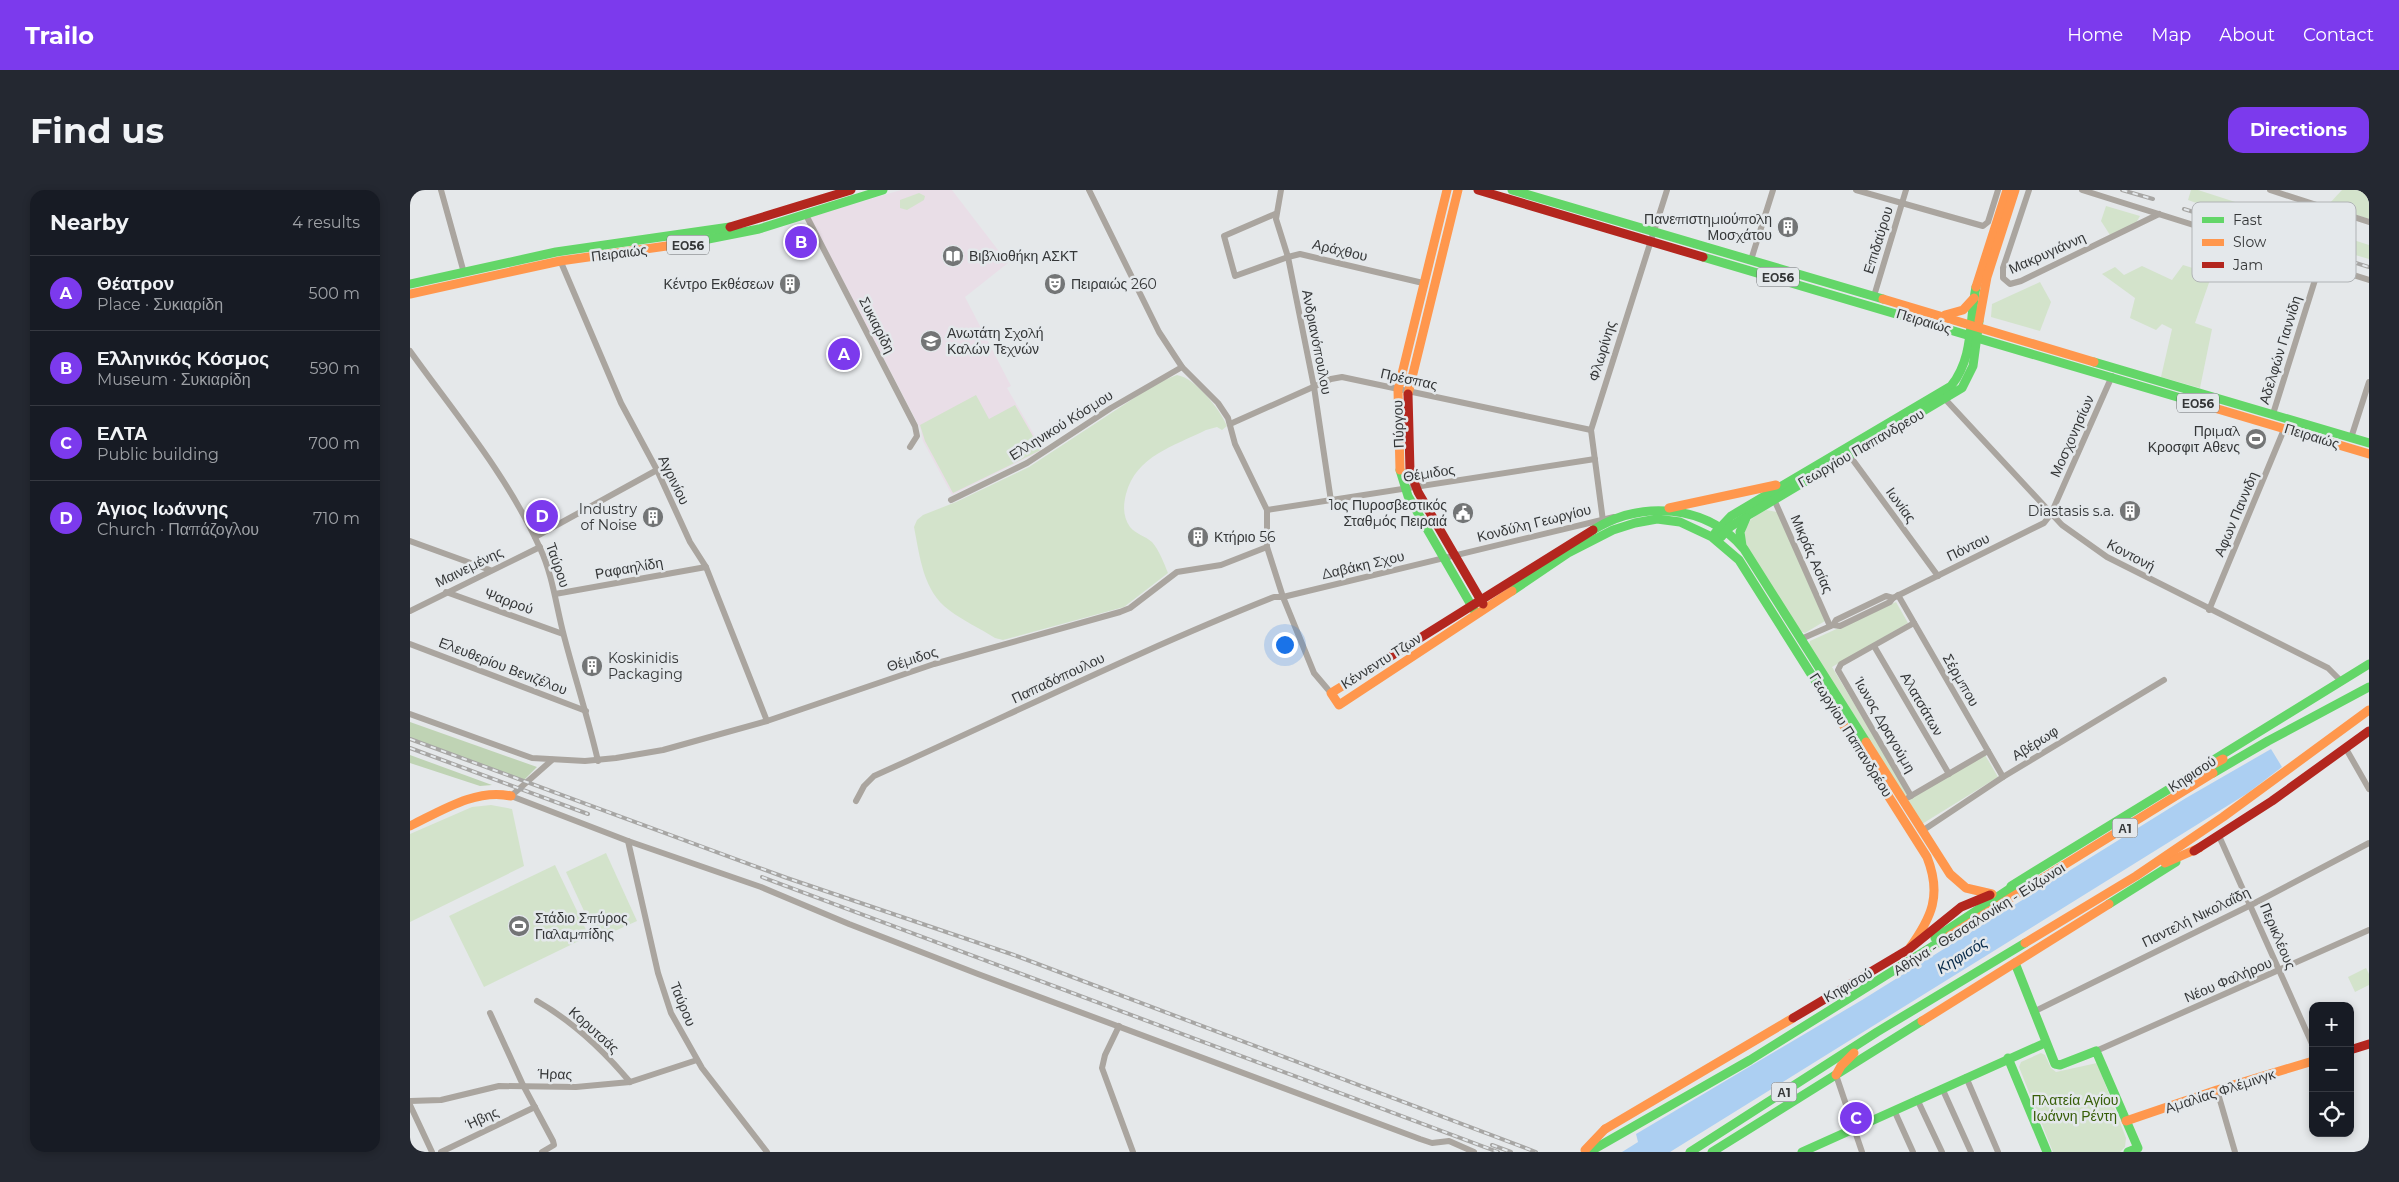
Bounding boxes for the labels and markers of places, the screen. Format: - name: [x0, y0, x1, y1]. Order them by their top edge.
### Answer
- place label: Πανεπιστημιούπολη Μοσχάτου: [1644, 210, 1772, 244]
- building icon: Πανεπιστημιούπολη Μοσχάτου: [1776, 215, 1800, 239]
- pin: B: [785, 223, 817, 261]
- library icon: Βιβλιοθήκη ΑΣΚΤ: [941, 244, 965, 268]
- place label: Βιβλιοθήκη ΑΣΚΤ: [969, 247, 1078, 265]
- building icon: Κέντρο Εκθέσεων: [778, 272, 802, 296]
- theatre icon: Πειραιώς 260: [1043, 272, 1067, 296]
- place label: Κέντρο Εκθέσεων: [663, 275, 774, 293]
- place label: Πειραιώς 260: [1071, 275, 1157, 293]
- place label: Ανωτάτη Σχολή Καλών Τεχνών: [947, 324, 1044, 358]
- school or university icon: Ανωτάτη Σχολή Καλών Τεχνών: [919, 329, 943, 353]
- pin: A: [828, 335, 860, 373]
- place label: Πριμαλ Κροσφιτ Αθενς: [2148, 422, 2240, 456]
- sports icon: Πριμαλ Κροσφιτ Αθενς: [2244, 427, 2268, 451]
- place label: 1ος Πυροσβεστικός Σταθμός Πειραιά: [1329, 496, 1447, 530]
- pin: D: [526, 497, 558, 535]
- building icon: Diastasis s.a.: [2118, 499, 2142, 523]
- place label: Industry of Noise: [579, 500, 637, 534]
- public building icon: 1ος Πυροσβεστικός Σταθμός Πειραιά: [1451, 501, 1475, 525]
- place label: Diastasis s.a.: [2028, 502, 2114, 520]
- building icon: Industry of Noise: [641, 505, 665, 529]
- building icon: Κτήριο 56: [1186, 525, 1210, 549]
- place label: Κτήριο 56: [1214, 528, 1276, 546]
- place label: Koskinidis Packaging: [608, 649, 683, 683]
- building icon: Koskinidis Packaging: [580, 654, 604, 678]
- place label: Στάδιο Σπύρος Γιαλαμπίδης: [535, 909, 628, 943]
- sports icon: Στάδιο Σπύρος Γιαλαμπίδης: [507, 914, 531, 938]
- pin: C: [1840, 1099, 1872, 1137]

